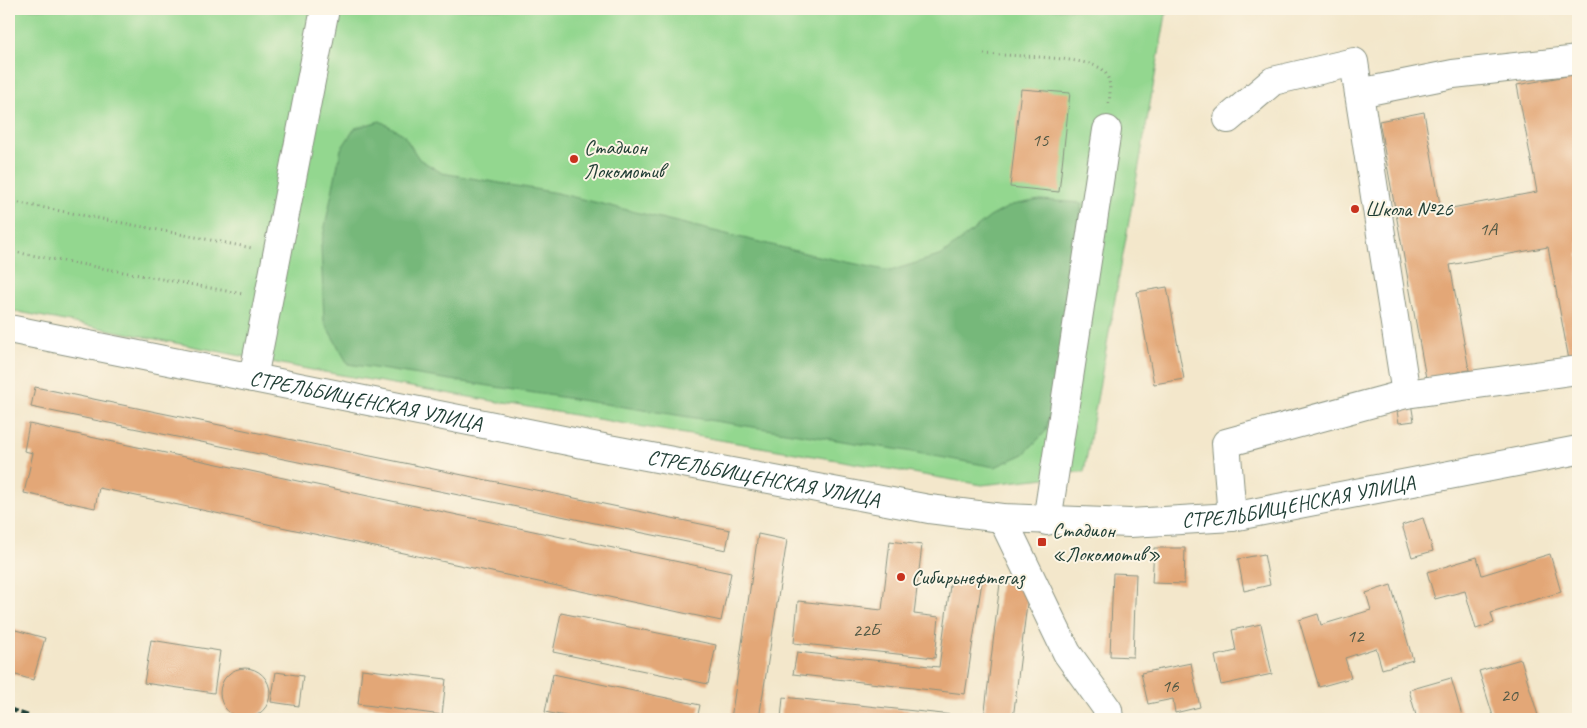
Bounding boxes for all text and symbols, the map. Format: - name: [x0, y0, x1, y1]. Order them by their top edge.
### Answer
- house number: 15: [1031, 128, 1050, 152]
- place label: Стадион Локомотив: [584, 134, 669, 184]
- marker: Стадион Локомотив: [568, 153, 580, 165]
- place label: Школа №26: [1365, 196, 1453, 222]
- marker: Школа №26: [1349, 203, 1361, 215]
- house number: 1А: [1479, 217, 1499, 241]
- street label: СТРЕЛЬБИЩЕНСКАЯ УЛИЦА: [248, 365, 485, 437]
- street label: СТРЕЛЬБИЩЕНСКАЯ УЛИЦА: [645, 443, 882, 513]
- street label: СТРЕЛЬБИЩЕНСКАЯ УЛИЦА: [1181, 469, 1417, 533]
- place label: Стадион «Локомотив»: [1052, 517, 1161, 567]
- marker: Стадион «Локомотив»: [1036, 536, 1048, 548]
- place label: Сибирьнефтегаз: [911, 564, 1026, 590]
- marker: Сибирьнефтегаз: [895, 571, 907, 583]
- house number: 22Б: [853, 618, 883, 642]
- house number: 12: [1346, 624, 1365, 648]
- house number: 16: [1161, 674, 1180, 698]
- house number: 20: [1500, 683, 1519, 707]

